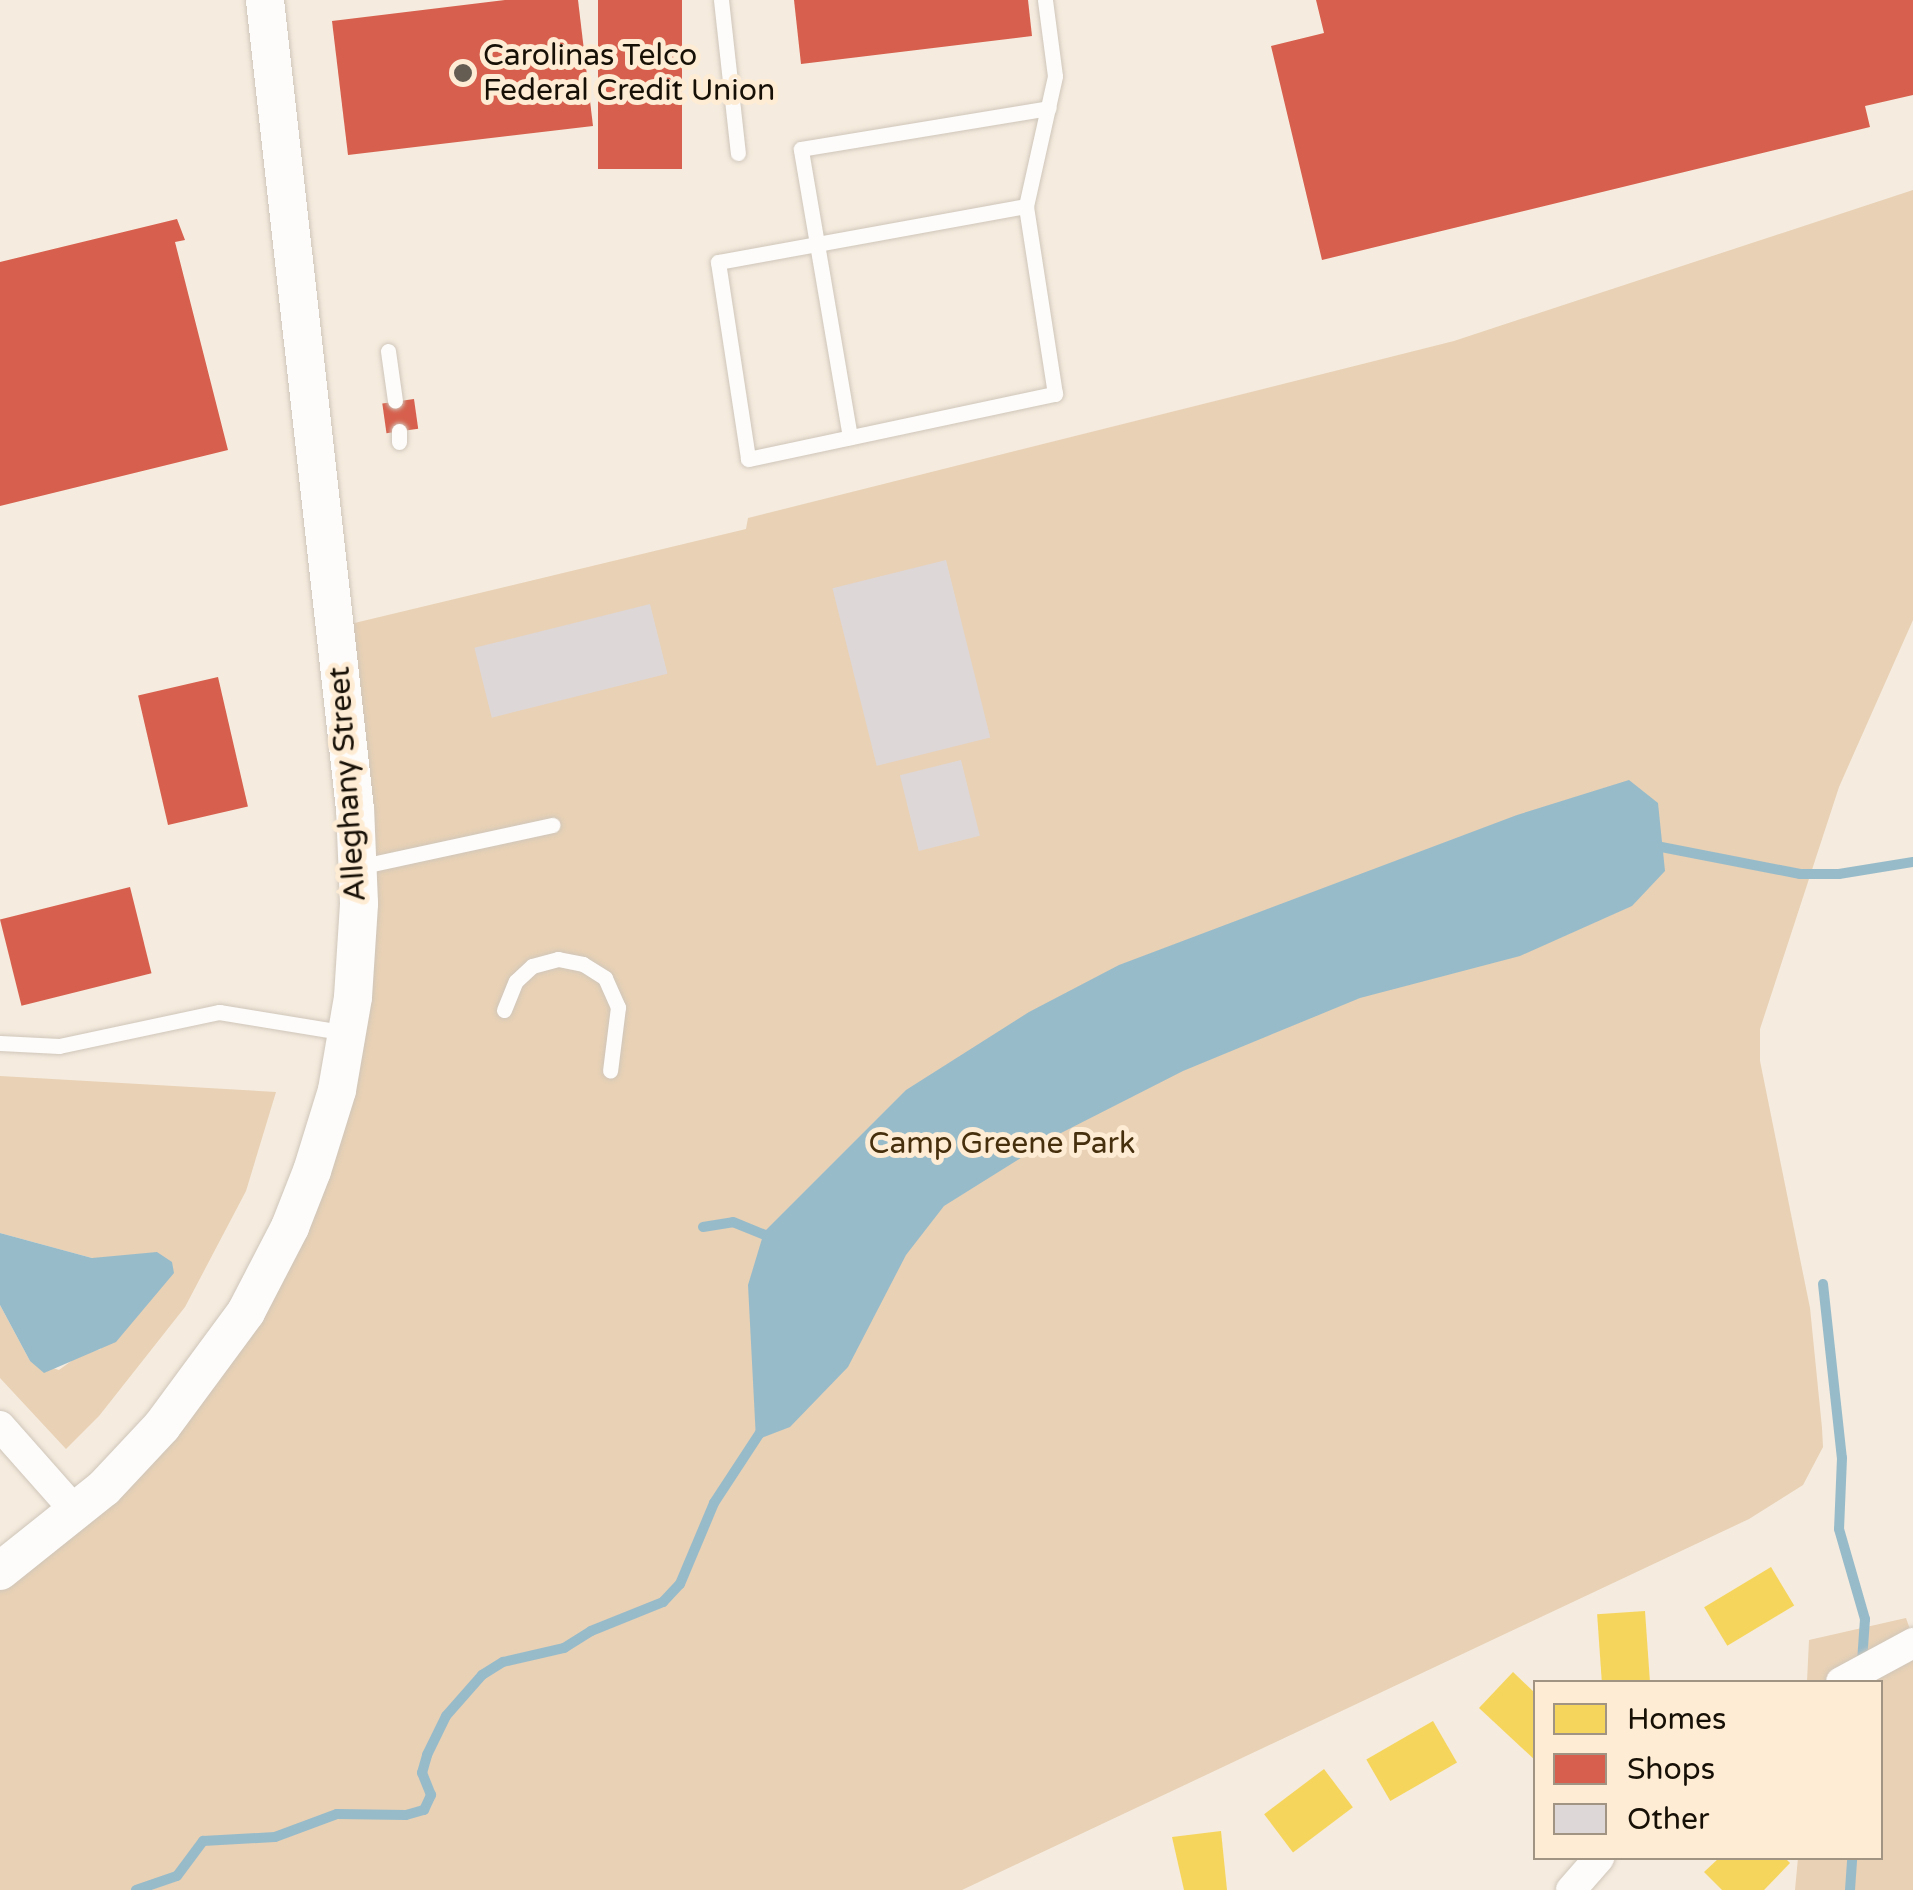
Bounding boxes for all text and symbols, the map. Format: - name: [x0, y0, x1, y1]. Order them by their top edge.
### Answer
- place label: Carolinas Telco Federal Credit Union: [483, 38, 775, 108]
- marker: Carolinas Telco Federal Credit Union: [452, 62, 474, 84]
- street label: Alleghany Street: [322, 665, 374, 903]
- park label: Camp Greene Park: [869, 1126, 1135, 1162]
- legend: [1533, 1680, 1883, 1860]
- text: Homes: [1627, 1701, 1726, 1738]
- text: Shops: [1627, 1751, 1715, 1788]
- text: Other: [1627, 1801, 1710, 1838]

